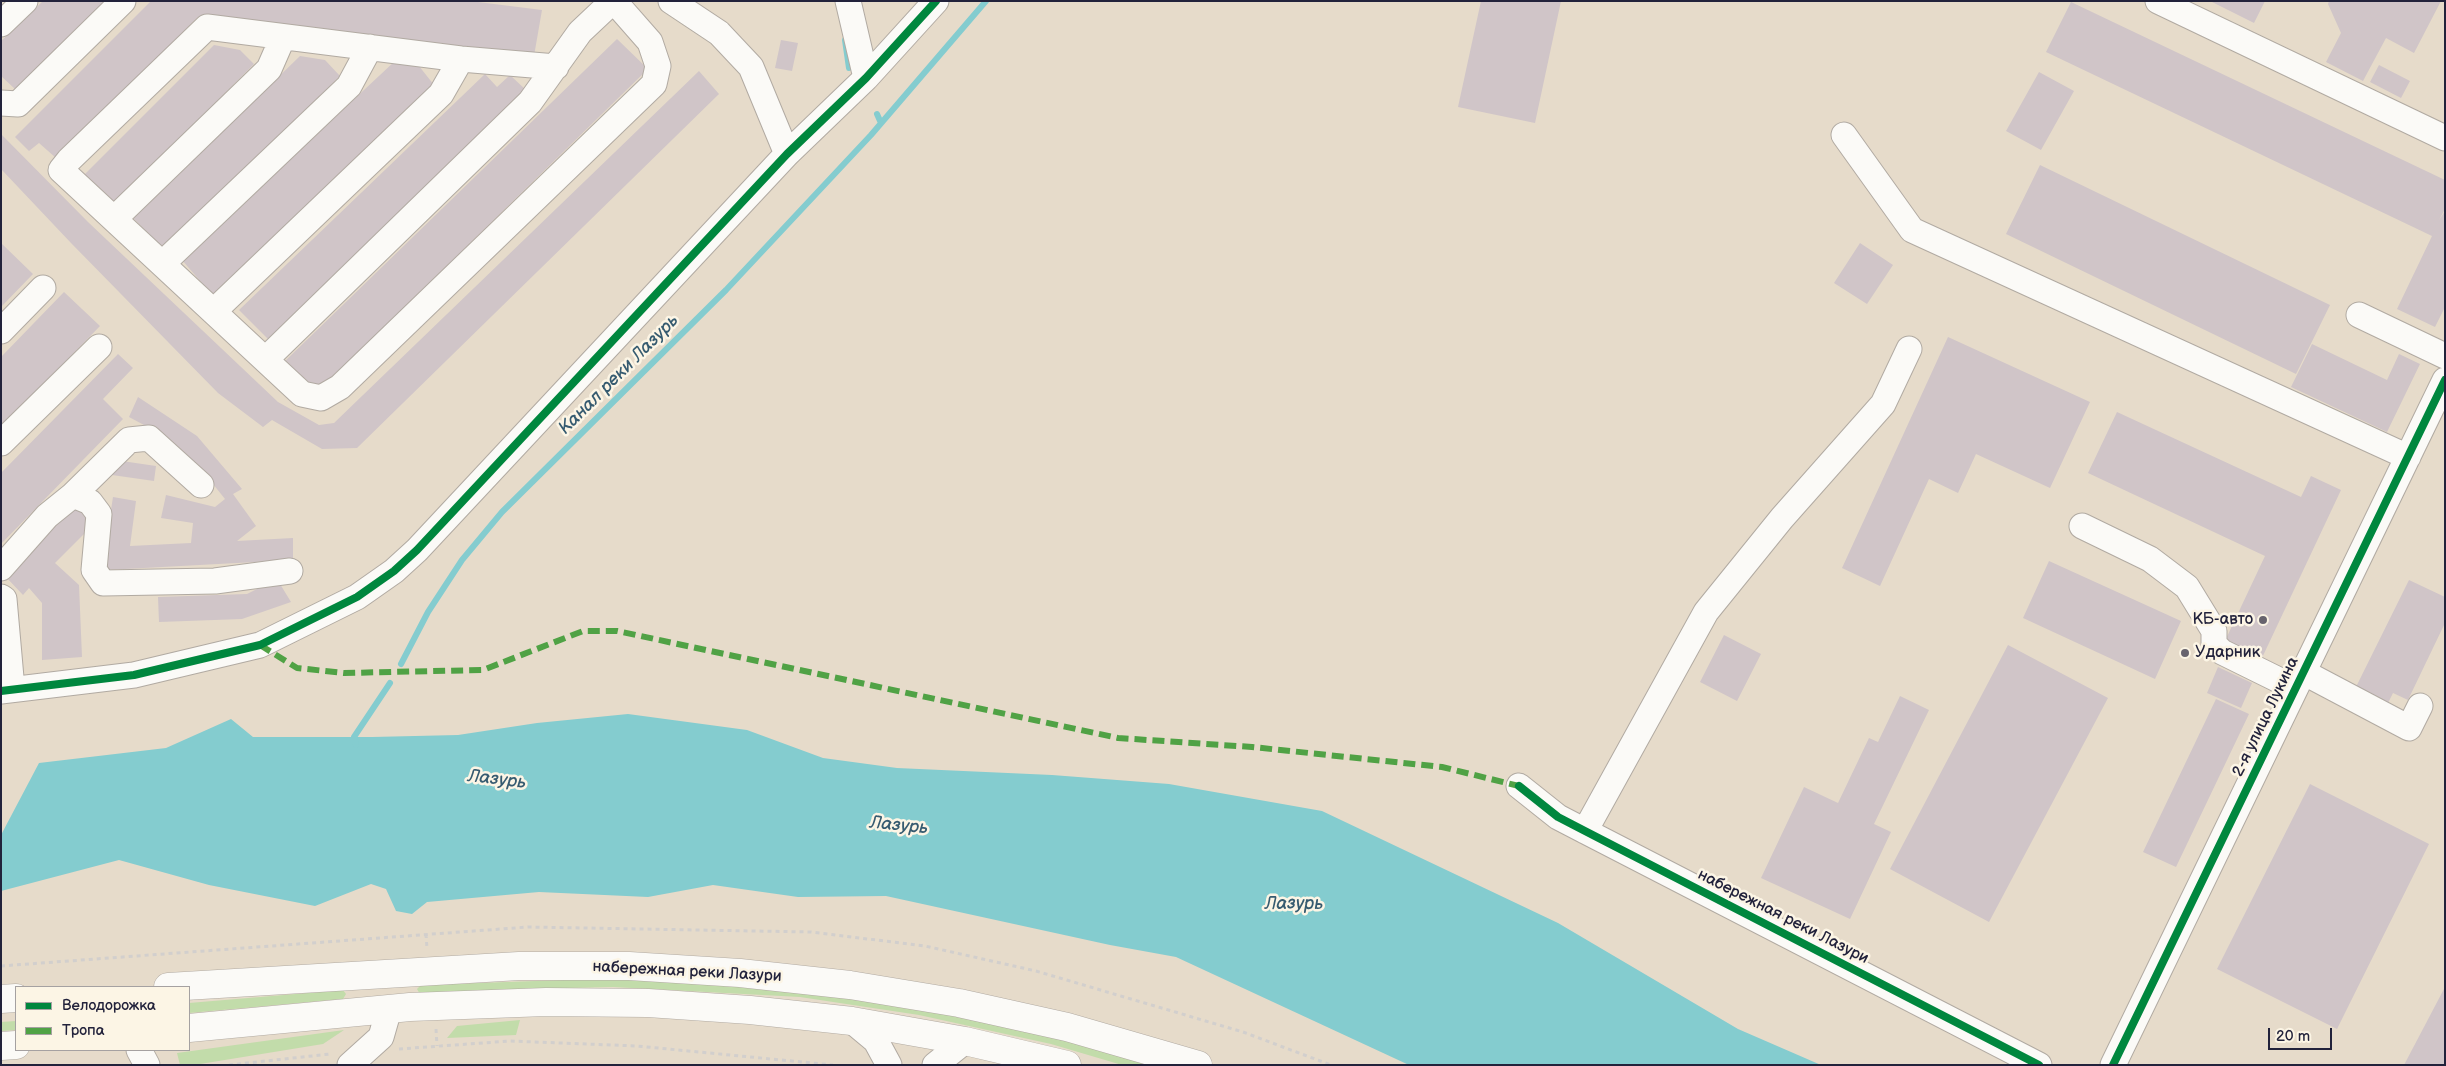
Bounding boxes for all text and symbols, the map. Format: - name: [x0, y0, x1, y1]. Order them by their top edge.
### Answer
- water label: Канал реки Лазурь: [554, 310, 684, 440]
- place label: КБ-авто: [2192, 610, 2253, 630]
- marker: КБ-авто: [2257, 614, 2269, 626]
- place label: Ударник: [2195, 643, 2260, 663]
- marker: Ударник: [2179, 647, 2191, 659]
- street label: 2-я улица Лукина: [2229, 654, 2303, 780]
- water label: Лазурь: [467, 766, 527, 794]
- water label: Лазурь: [869, 812, 929, 840]
- street label: набережная реки Лазури: [1694, 865, 1872, 969]
- water label: Лазурь: [1265, 893, 1323, 915]
- street label: набережная реки Лазури: [592, 957, 782, 987]
- legend: [15, 986, 190, 1051]
- text: Велодорожка: [62, 996, 156, 1015]
- scale bar: [2271, 1018, 2335, 1050]
- text: Тропа: [62, 1021, 105, 1040]
- text: 20 m: [2276, 1027, 2310, 1046]

